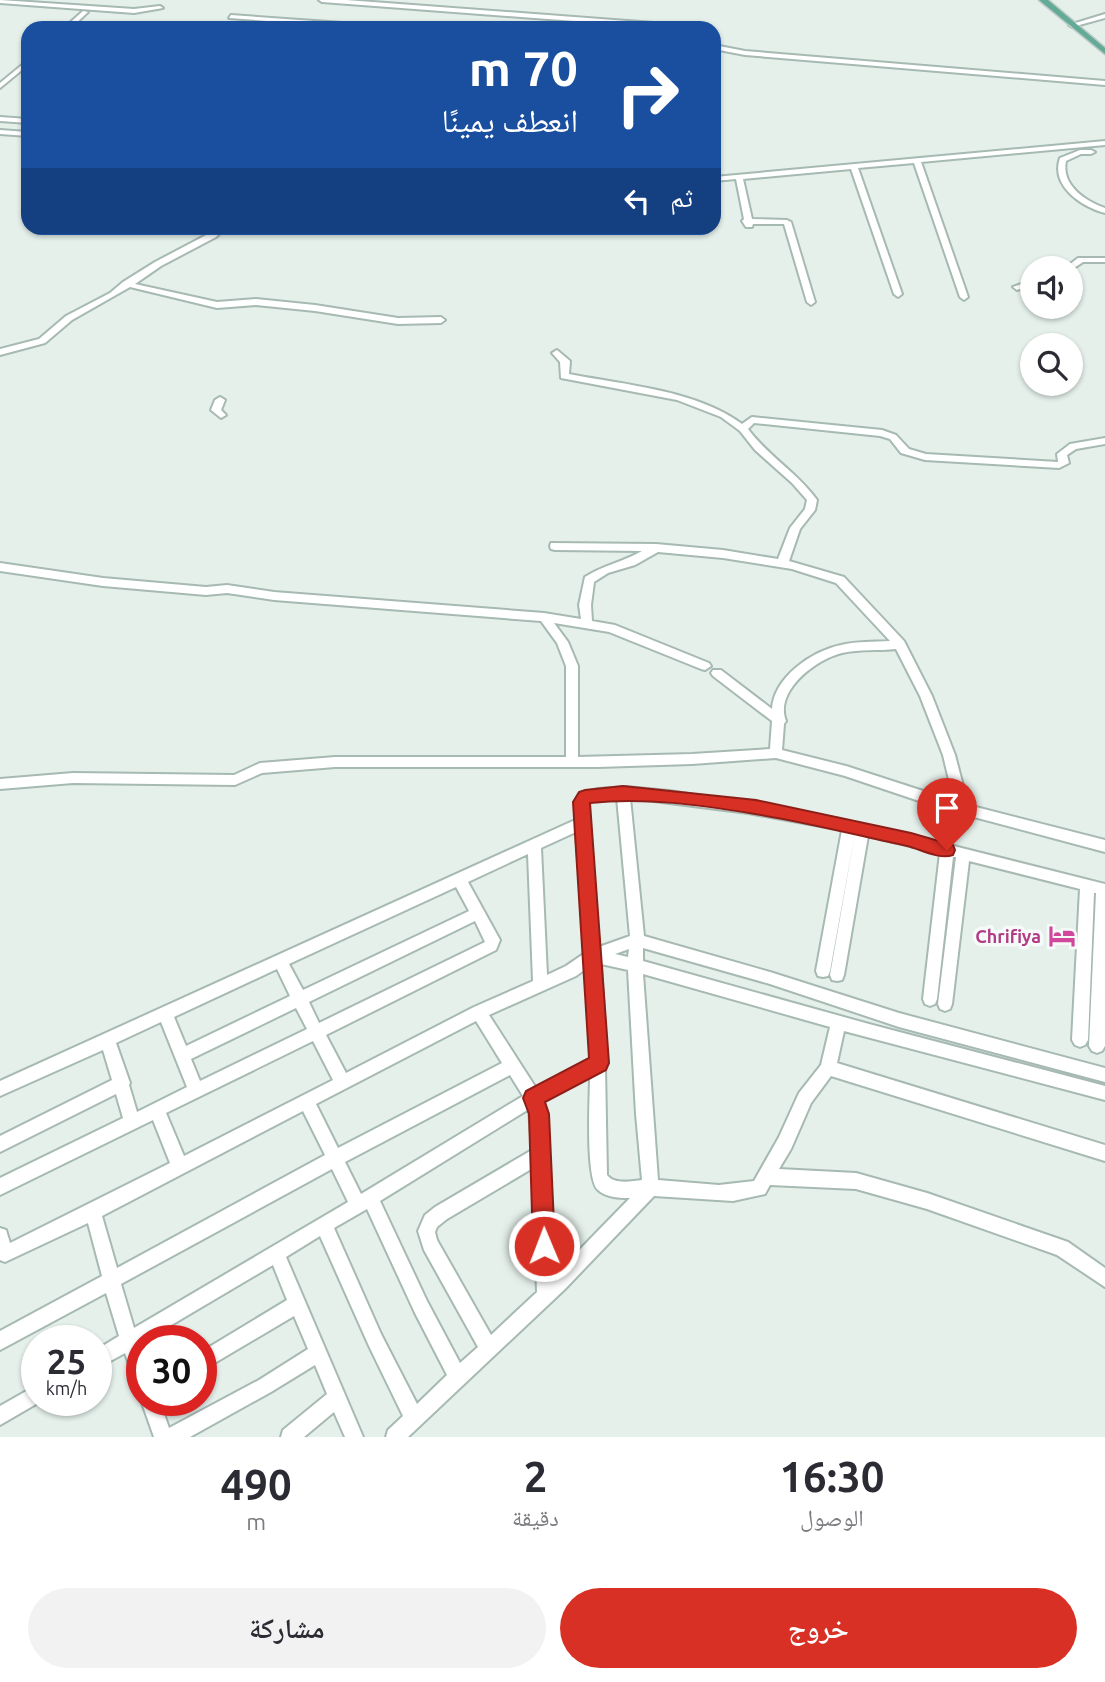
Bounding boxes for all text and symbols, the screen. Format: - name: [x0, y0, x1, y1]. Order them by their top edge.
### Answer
- text: 70 m: [469, 40, 578, 95]
- icon: right: [602, 49, 693, 140]
- text: انعطف يمينًا: [442, 102, 578, 138]
- icon: left: [618, 182, 656, 220]
- text: ثم: [670, 183, 693, 212]
- map controls: [1020, 256, 1083, 396]
- button: sound: [1020, 256, 1083, 319]
- button: search: [1020, 333, 1083, 396]
- pin: [917, 778, 977, 850]
- icon: arrive: [928, 789, 966, 827]
- hotel icon: Chrifiya: [1047, 921, 1077, 951]
- place label: Chrifiya: [975, 926, 1041, 946]
- position arrow: [507, 1209, 581, 1283]
- speed limit sign: 30: [126, 1325, 217, 1416]
- text: 25: [47, 1341, 86, 1381]
- text: km/h: [46, 1378, 87, 1398]
- text: 2: [524, 1453, 547, 1500]
- text: 16:30: [779, 1453, 884, 1500]
- text: 490: [221, 1461, 292, 1508]
- text: دقيقة: [512, 1505, 559, 1530]
- text: الوصول: [800, 1505, 864, 1530]
- text: m: [246, 1509, 266, 1534]
- button: مشاركة: [28, 1588, 546, 1668]
- button: خروج: [560, 1588, 1077, 1668]

